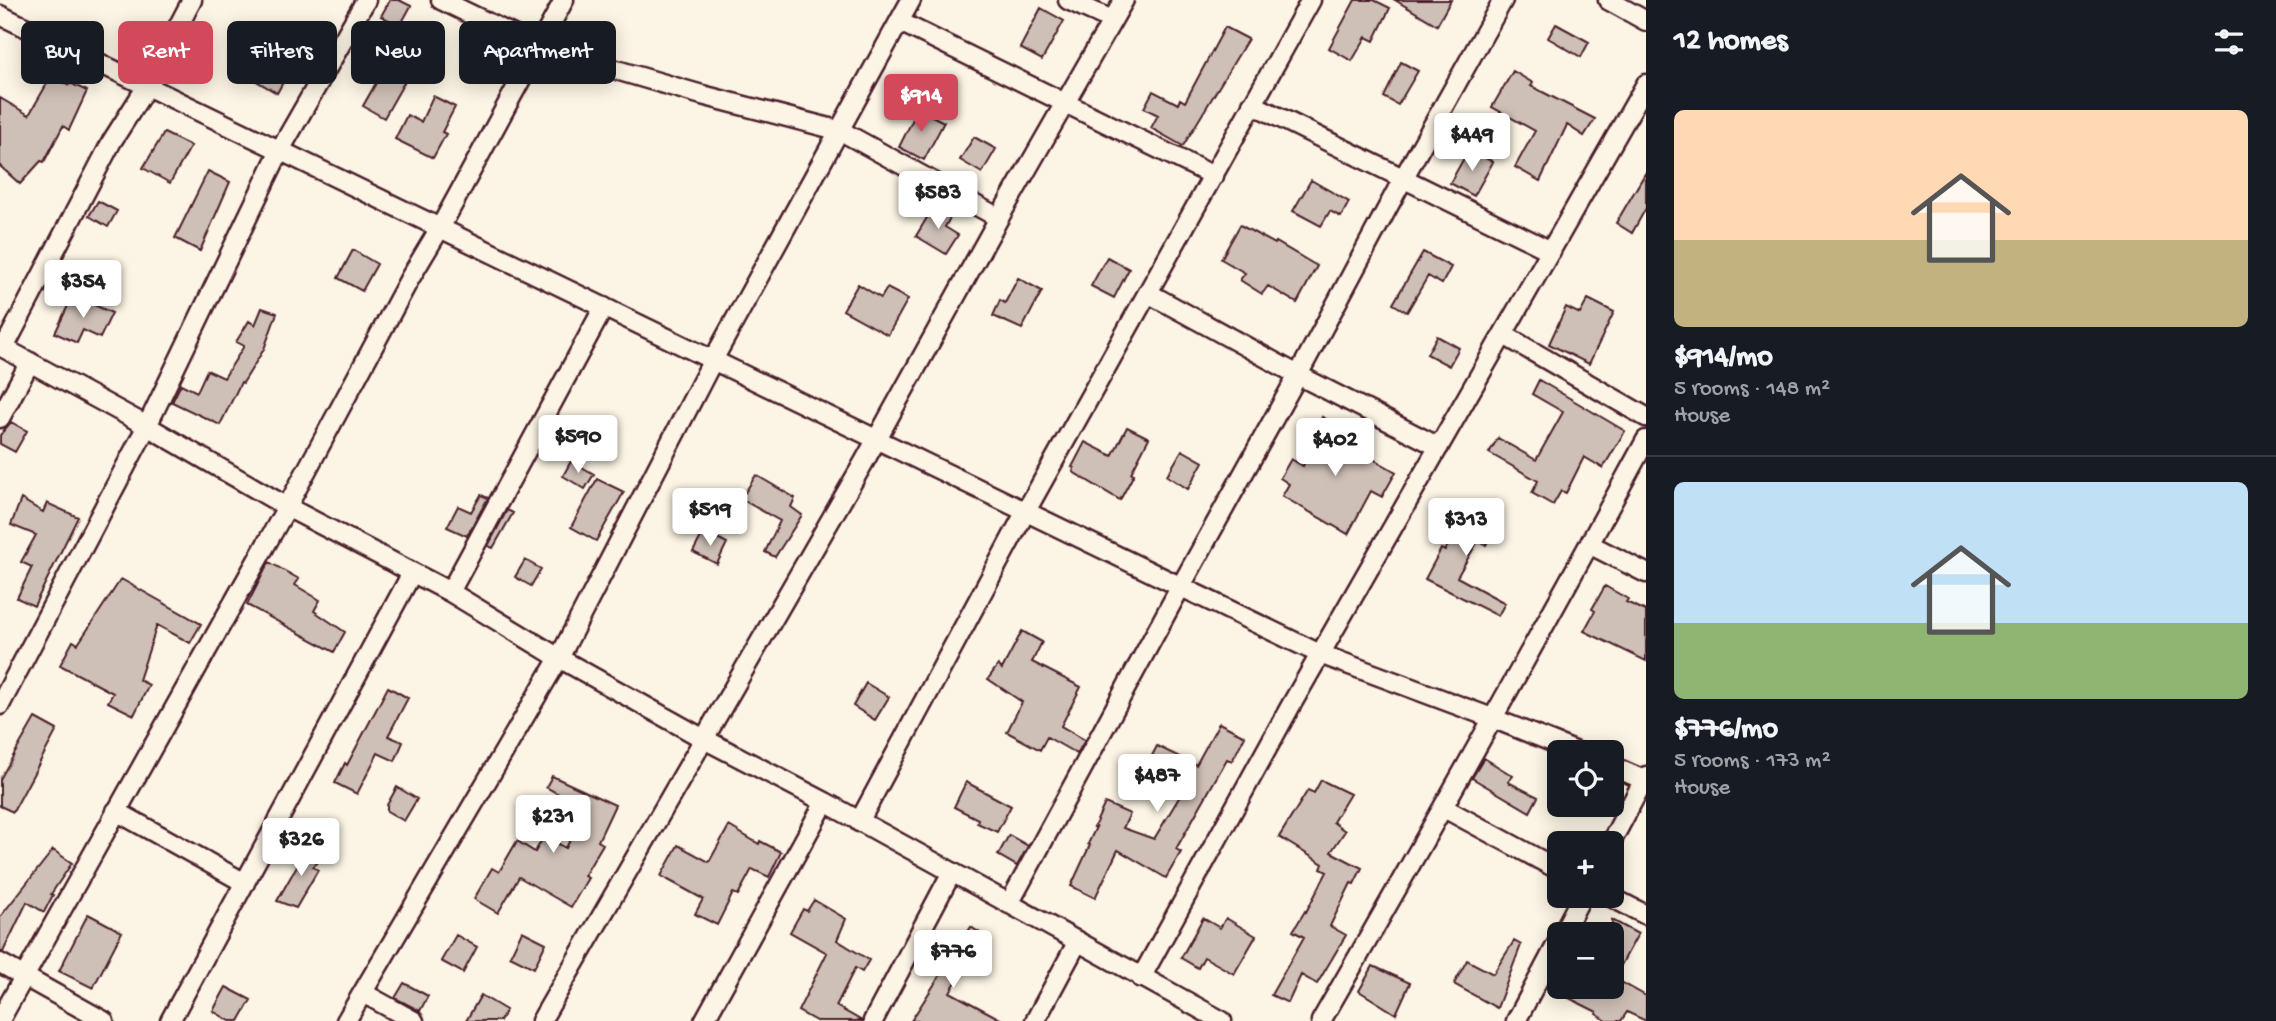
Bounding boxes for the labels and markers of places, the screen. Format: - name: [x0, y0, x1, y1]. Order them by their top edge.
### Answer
- pin: $914: [880, 74, 962, 134]
- pin: $449: [1431, 114, 1513, 173]
- pin: $583: [897, 172, 979, 231]
- pin: $354: [42, 260, 124, 320]
- pin: $590: [537, 416, 619, 475]
- pin: $402: [1294, 419, 1376, 478]
- pin: $519: [669, 489, 751, 548]
- pin: $313: [1425, 498, 1507, 558]
- pin: $487: [1116, 754, 1198, 814]
- pin: $231: [512, 796, 594, 855]
- pin: $326: [260, 818, 342, 878]
- pin: $776: [912, 930, 994, 990]

